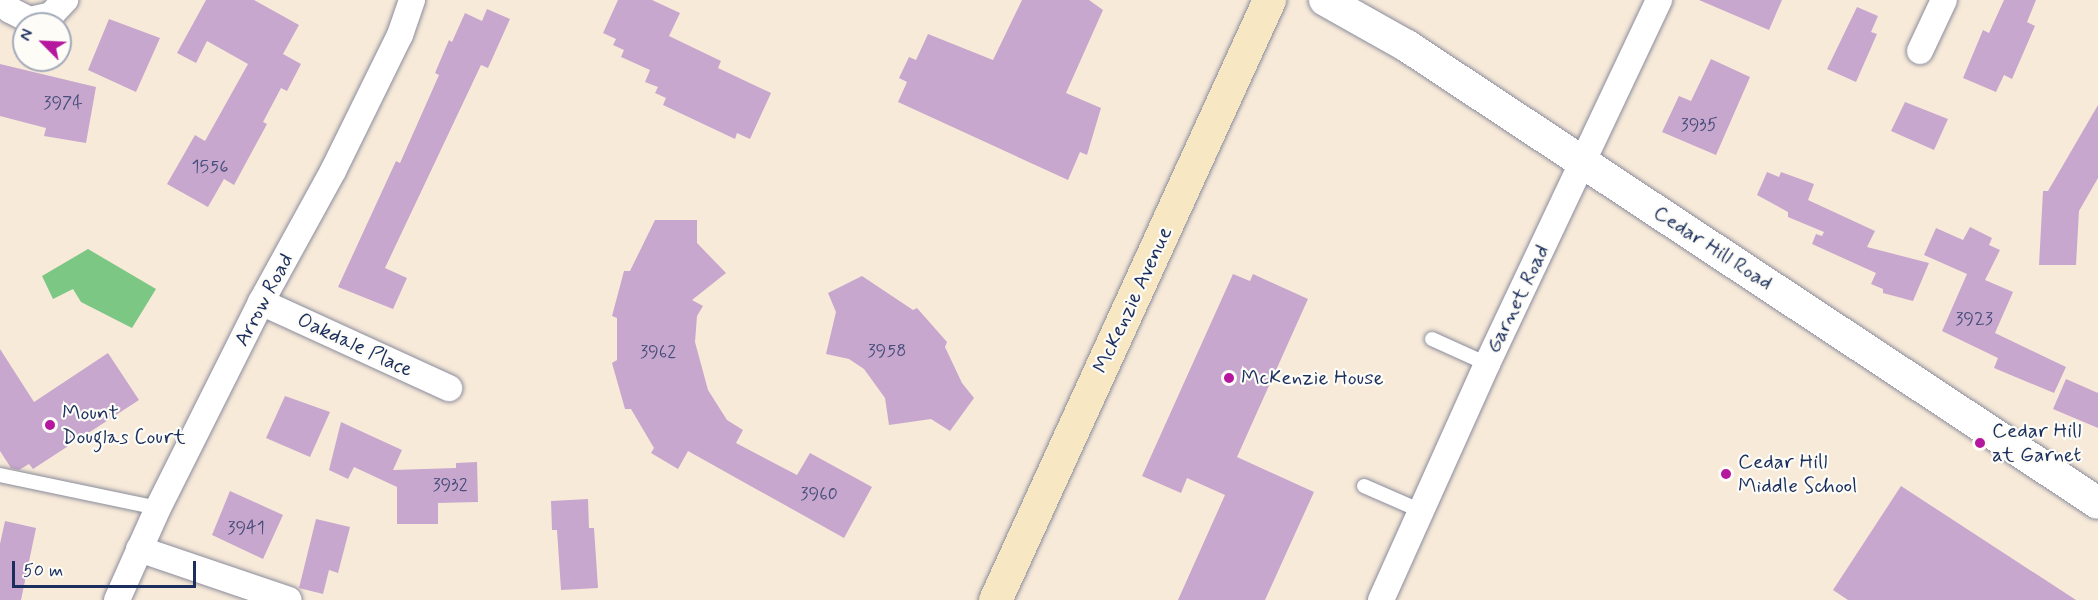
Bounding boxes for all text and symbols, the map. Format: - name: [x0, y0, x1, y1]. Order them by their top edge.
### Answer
- north arrow: [12, 12, 72, 72]
- text: N: [15, 26, 39, 44]
- house number: 3974: [43, 92, 83, 114]
- house number: 3935: [1680, 114, 1718, 136]
- house number: 1556: [192, 156, 228, 178]
- street label: Cedar Hill Road: [1649, 200, 1777, 296]
- street label: McKenzie Avenue: [1088, 223, 1178, 377]
- street label: Garnet Road: [1481, 240, 1555, 358]
- street label: Arrow Road: [229, 249, 299, 351]
- street label: Oakdale Place: [293, 307, 417, 383]
- house number: 3923: [1955, 308, 1993, 330]
- house number: 3958: [867, 340, 907, 362]
- house number: 3962: [640, 341, 676, 363]
- place label: McKenzie House: [1241, 365, 1384, 391]
- marker: McKenzie House: [1222, 371, 1236, 385]
- place label: Mount Douglas Court: [62, 400, 185, 450]
- marker: Mount Douglas Court: [43, 418, 57, 432]
- place label: Cedar Hill at Garnet: [1992, 418, 2090, 468]
- marker: Cedar Hill at Garnet: [1973, 436, 1987, 450]
- place label: Cedar Hill Middle School: [1738, 449, 1858, 499]
- marker: Cedar Hill Middle School: [1719, 467, 1733, 481]
- house number: 3932: [432, 474, 468, 496]
- house number: 3960: [800, 483, 838, 505]
- house number: 3941: [227, 517, 265, 539]
- scale bar: [15, 549, 200, 587]
- text: 50 m: [23, 559, 63, 583]

